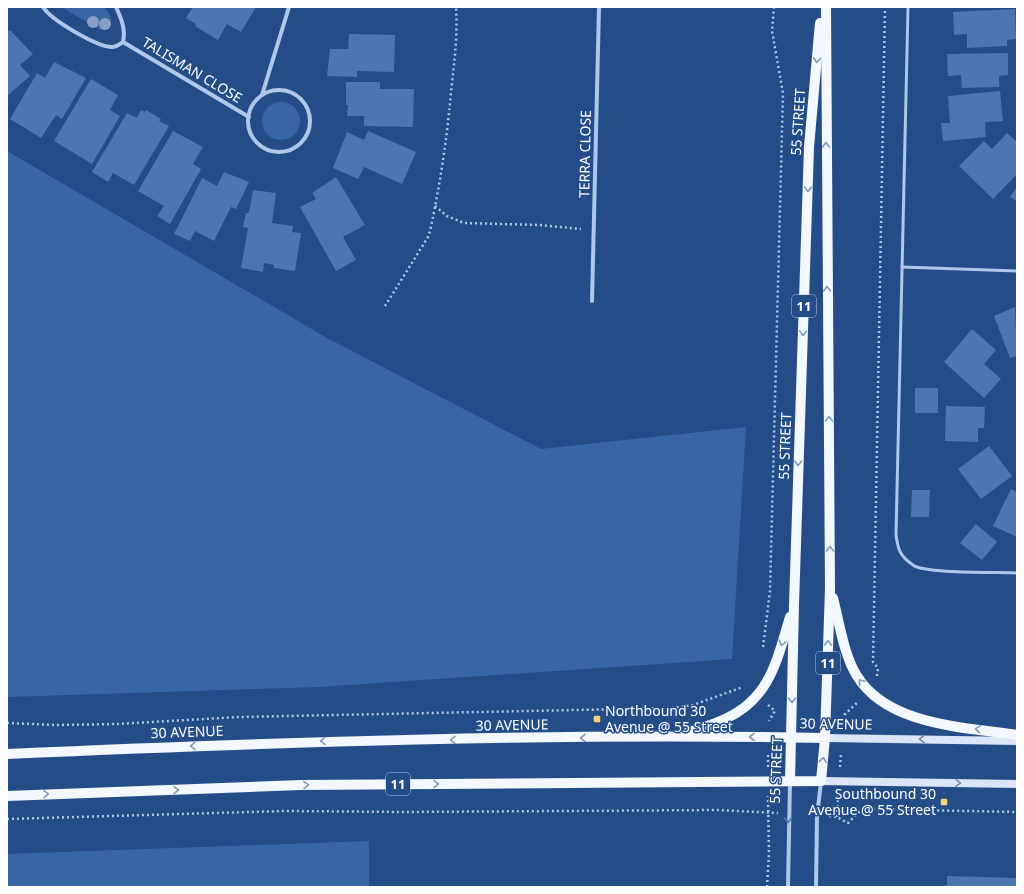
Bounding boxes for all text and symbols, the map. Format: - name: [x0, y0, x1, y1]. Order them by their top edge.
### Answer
- street label: TALISMAN CLOSE: [139, 32, 246, 107]
- one-way arrow: [812, 57, 821, 63]
- street label: 55 STREET: [786, 88, 809, 156]
- street label: TERRA CLOSE: [574, 110, 595, 198]
- one-way arrow: [822, 142, 830, 148]
- one-way arrow: [804, 186, 812, 192]
- one-way arrow: [823, 286, 831, 292]
- road number: 11: [792, 295, 816, 317]
- one-way arrow: [799, 330, 807, 336]
- street label: 55 STREET: [774, 412, 795, 480]
- one-way arrow: [824, 416, 833, 422]
- one-way arrow: [794, 460, 803, 466]
- one-way arrow: [826, 546, 834, 552]
- one-way arrow: [778, 639, 787, 646]
- one-way arrow: [824, 640, 833, 646]
- road number: 11: [816, 652, 840, 674]
- one-way arrow: [859, 679, 866, 686]
- one-way arrow: [788, 697, 796, 703]
- place label: Northbound 30 Avenue @ 55 Street: [605, 701, 733, 736]
- street label: 30 AVENUE: [799, 713, 873, 734]
- street label: 30 AVENUE: [475, 714, 549, 735]
- marker: Northbound 30 Avenue @ 55 Street: [592, 714, 602, 724]
- street label: 30 AVENUE: [150, 721, 224, 742]
- one-way arrow: [975, 725, 982, 734]
- one-way arrow: [749, 733, 755, 741]
- one-way arrow: [580, 734, 586, 742]
- one-way arrow: [450, 735, 456, 744]
- one-way arrow: [919, 735, 925, 743]
- street label: 55 STREET: [765, 736, 786, 804]
- one-way arrow: [320, 737, 326, 745]
- one-way arrow: [190, 741, 196, 750]
- one-way arrow: [818, 756, 827, 763]
- road number: 11: [386, 773, 410, 795]
- one-way arrow: [955, 779, 961, 787]
- one-way arrow: [433, 780, 439, 788]
- one-way arrow: [303, 781, 309, 790]
- place label: Southbound 30 Avenue @ 55 Street: [808, 784, 936, 819]
- one-way arrow: [173, 786, 179, 794]
- one-way arrow: [43, 790, 49, 799]
- marker: Southbound 30 Avenue @ 55 Street: [939, 797, 949, 807]
- one-way arrow: [784, 817, 792, 823]

